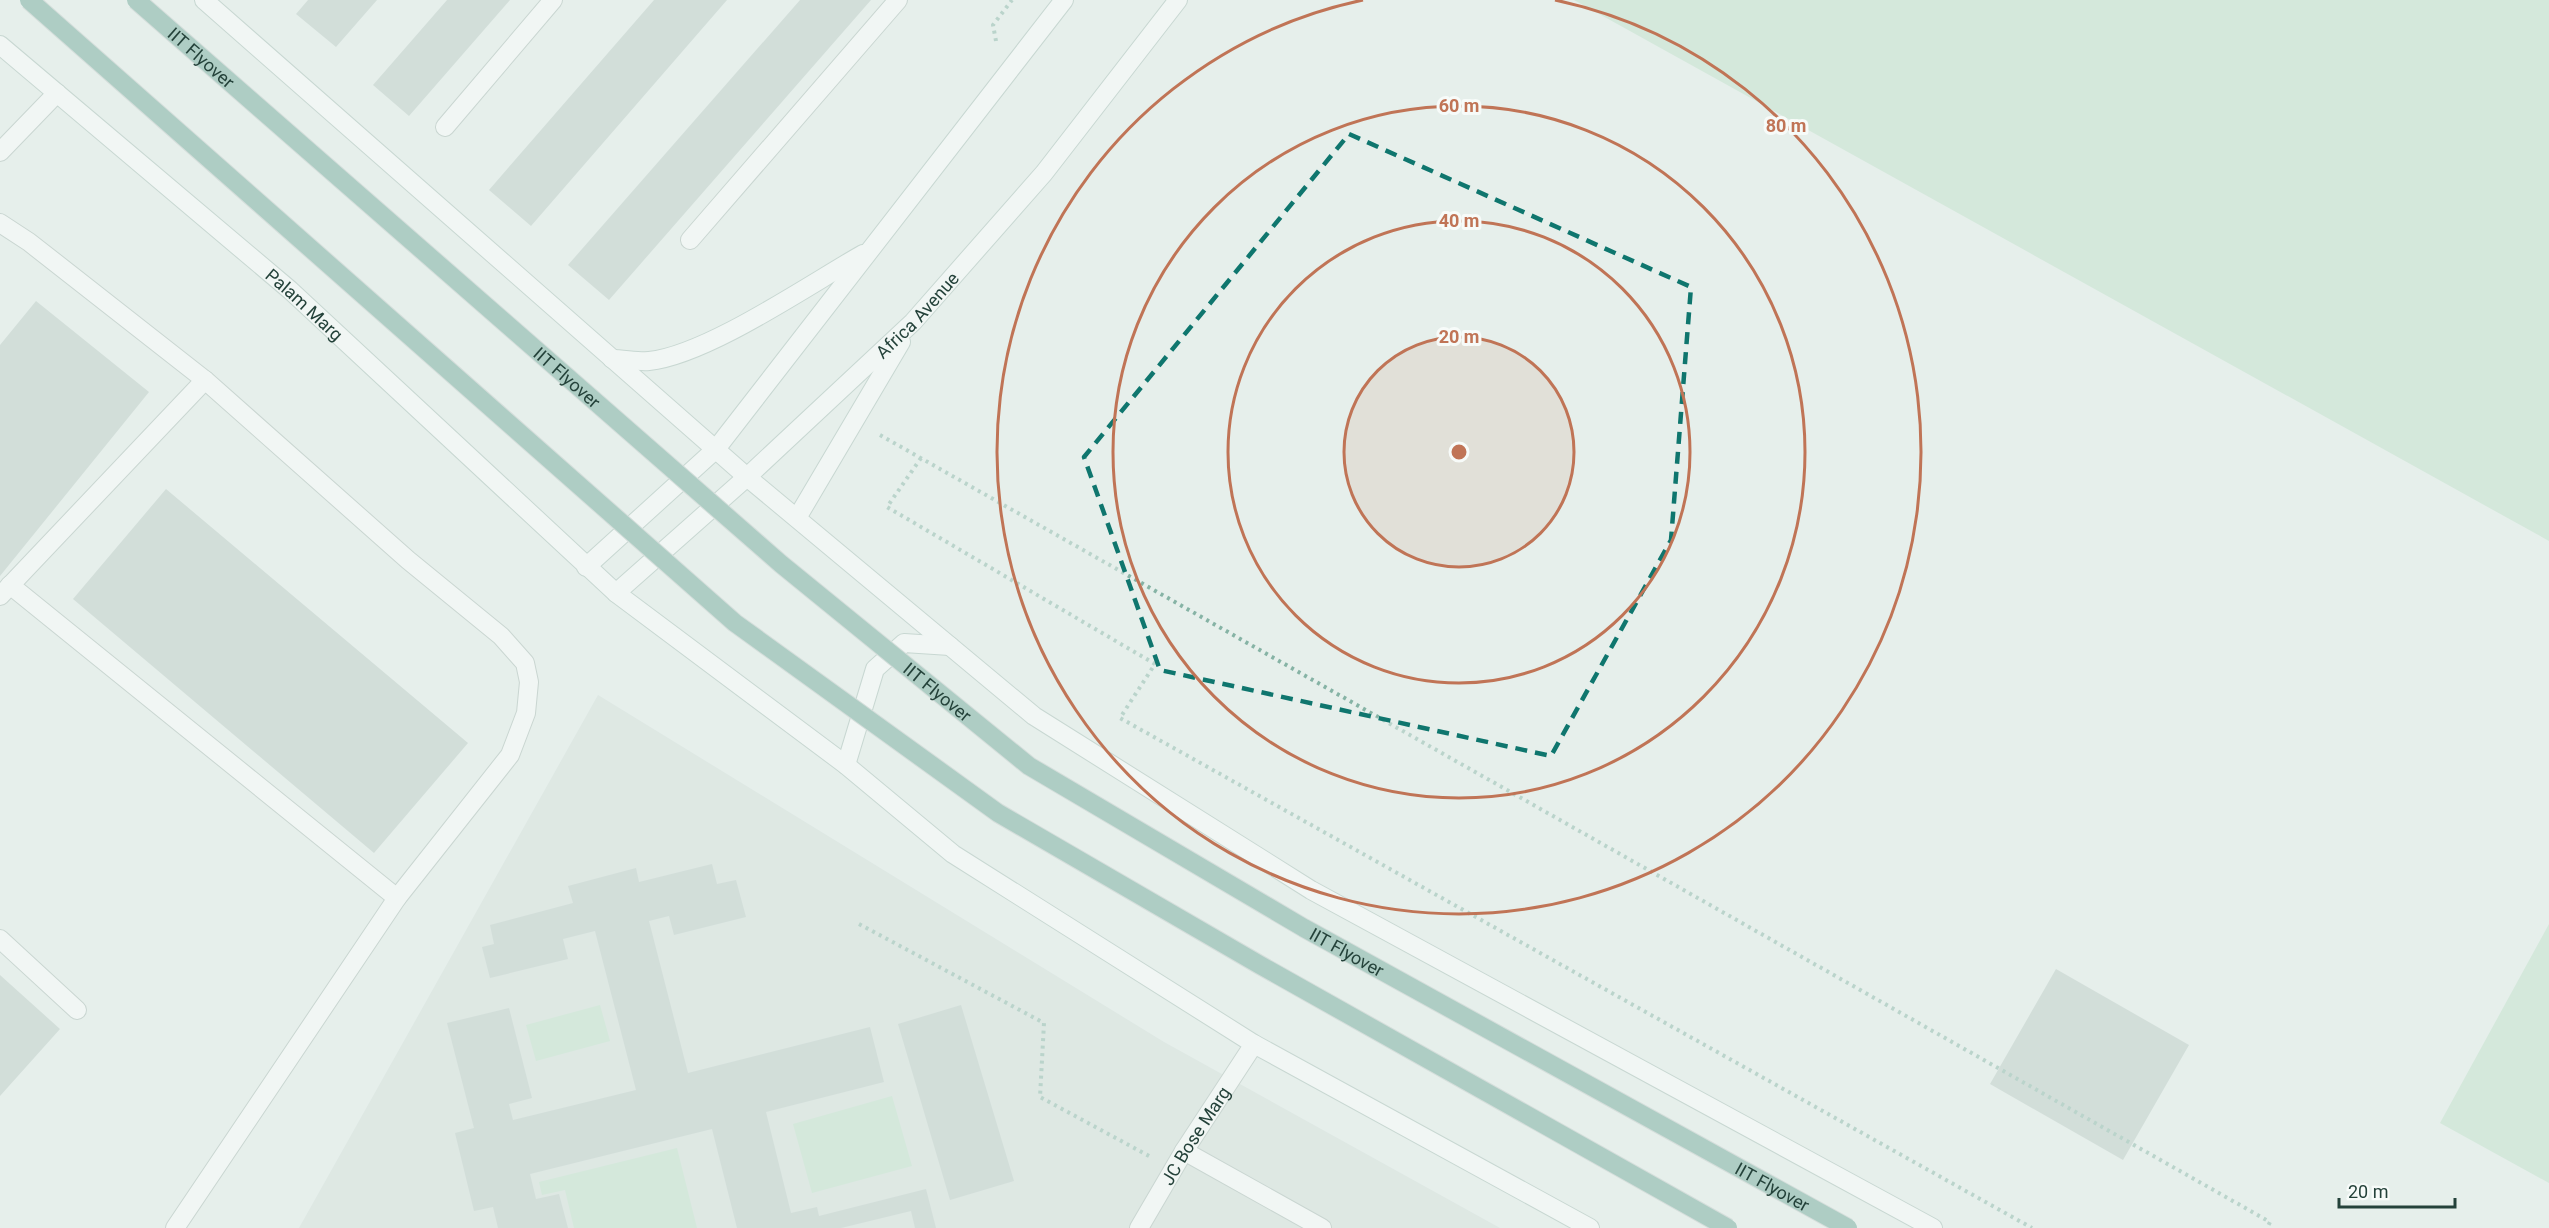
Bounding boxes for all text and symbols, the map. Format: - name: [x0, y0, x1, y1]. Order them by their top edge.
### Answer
- street label: IIT Flyover: [164, 23, 239, 92]
- text: 60 m: [1439, 95, 1479, 116]
- text: 80 m: [1766, 115, 1806, 136]
- text: 40 m: [1439, 210, 1479, 231]
- street label: Palam Marg: [262, 264, 348, 345]
- street label: Africa Avenue: [871, 267, 963, 362]
- text: 20 m: [1439, 326, 1479, 347]
- street label: IIT Flyover: [530, 342, 605, 412]
- centre of rings: [1449, 442, 1469, 462]
- street label: IIT Flyover: [900, 658, 976, 726]
- street label: IIT Flyover: [1306, 923, 1388, 981]
- street label: JC Bose Marg: [1156, 1082, 1234, 1189]
- street label: IIT Flyover: [1732, 1158, 1813, 1215]
- scale bar: [2339, 1171, 2454, 1209]
- text: 20 m: [2348, 1181, 2388, 1202]

